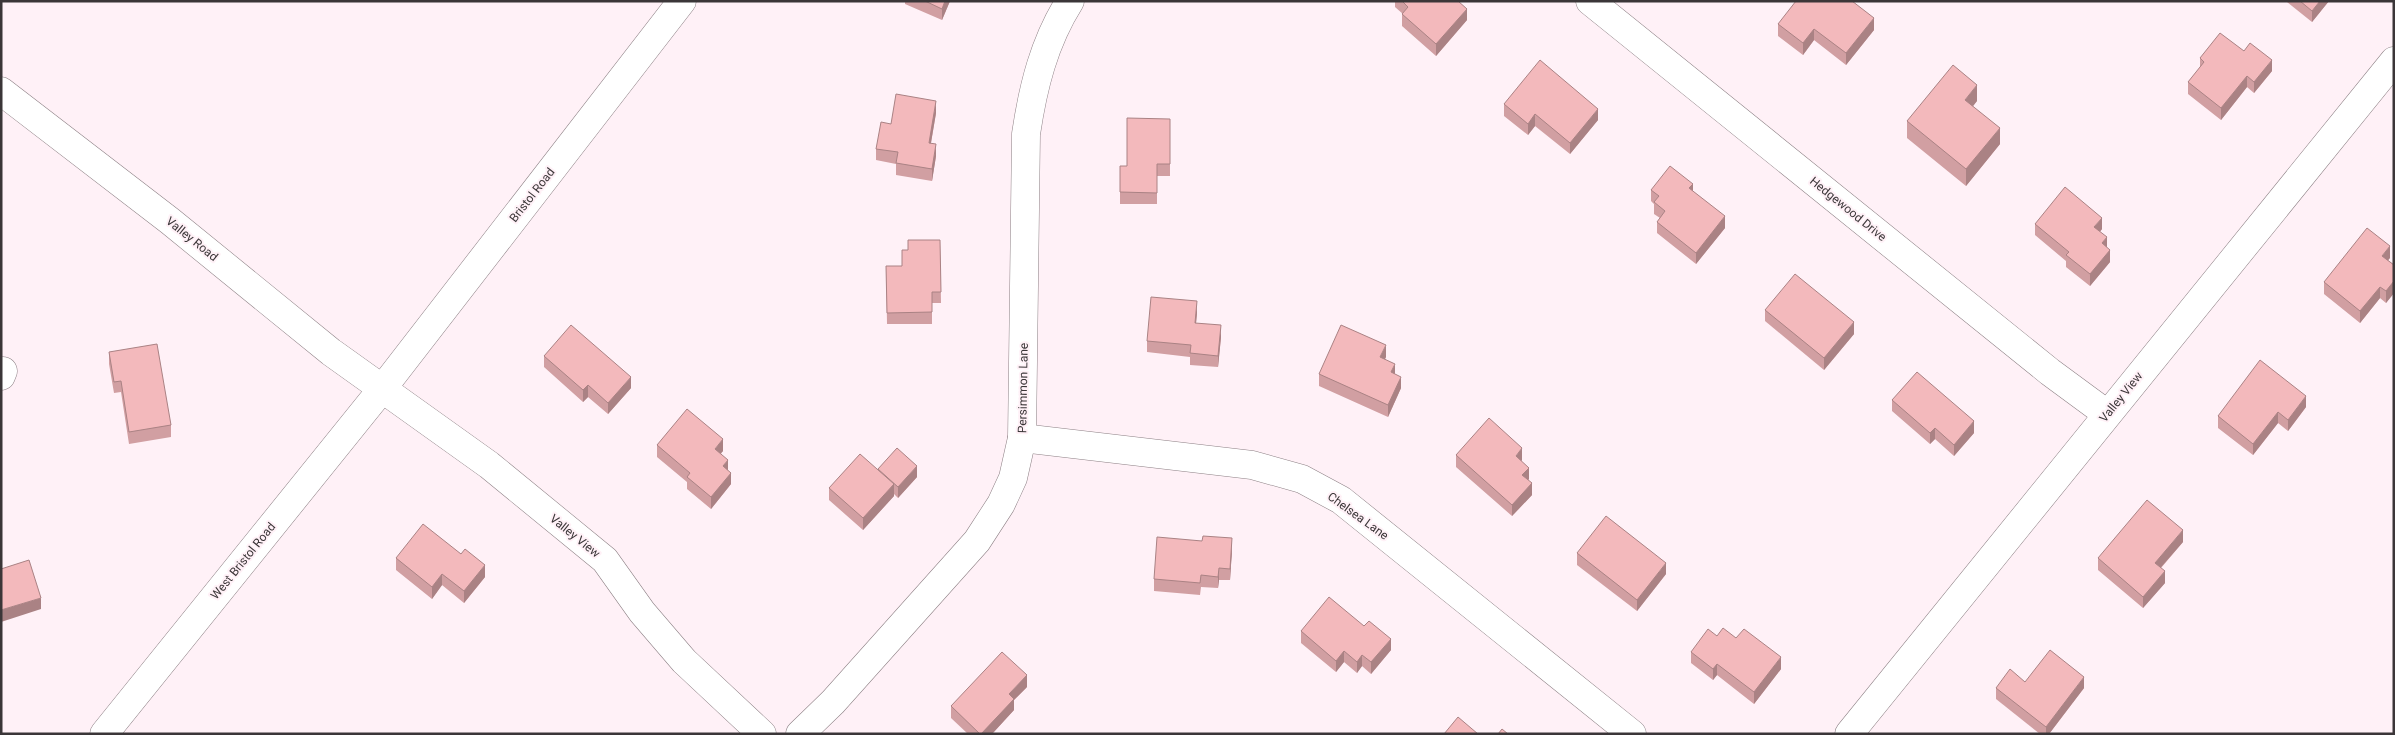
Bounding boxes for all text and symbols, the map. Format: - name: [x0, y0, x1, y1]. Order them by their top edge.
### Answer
- street label: Bristol Road: [507, 165, 557, 225]
- street label: Hedgewood Drive: [1807, 174, 1889, 244]
- street label: Valley Road: [163, 214, 221, 264]
- street label: Persimmon Lane: [1015, 343, 1031, 433]
- street label: Valley View: [2096, 369, 2146, 425]
- street label: Chelsea Lane: [1325, 489, 1391, 543]
- street label: Valley View: [547, 511, 603, 561]
- street label: West Bristol Road: [208, 520, 278, 602]

